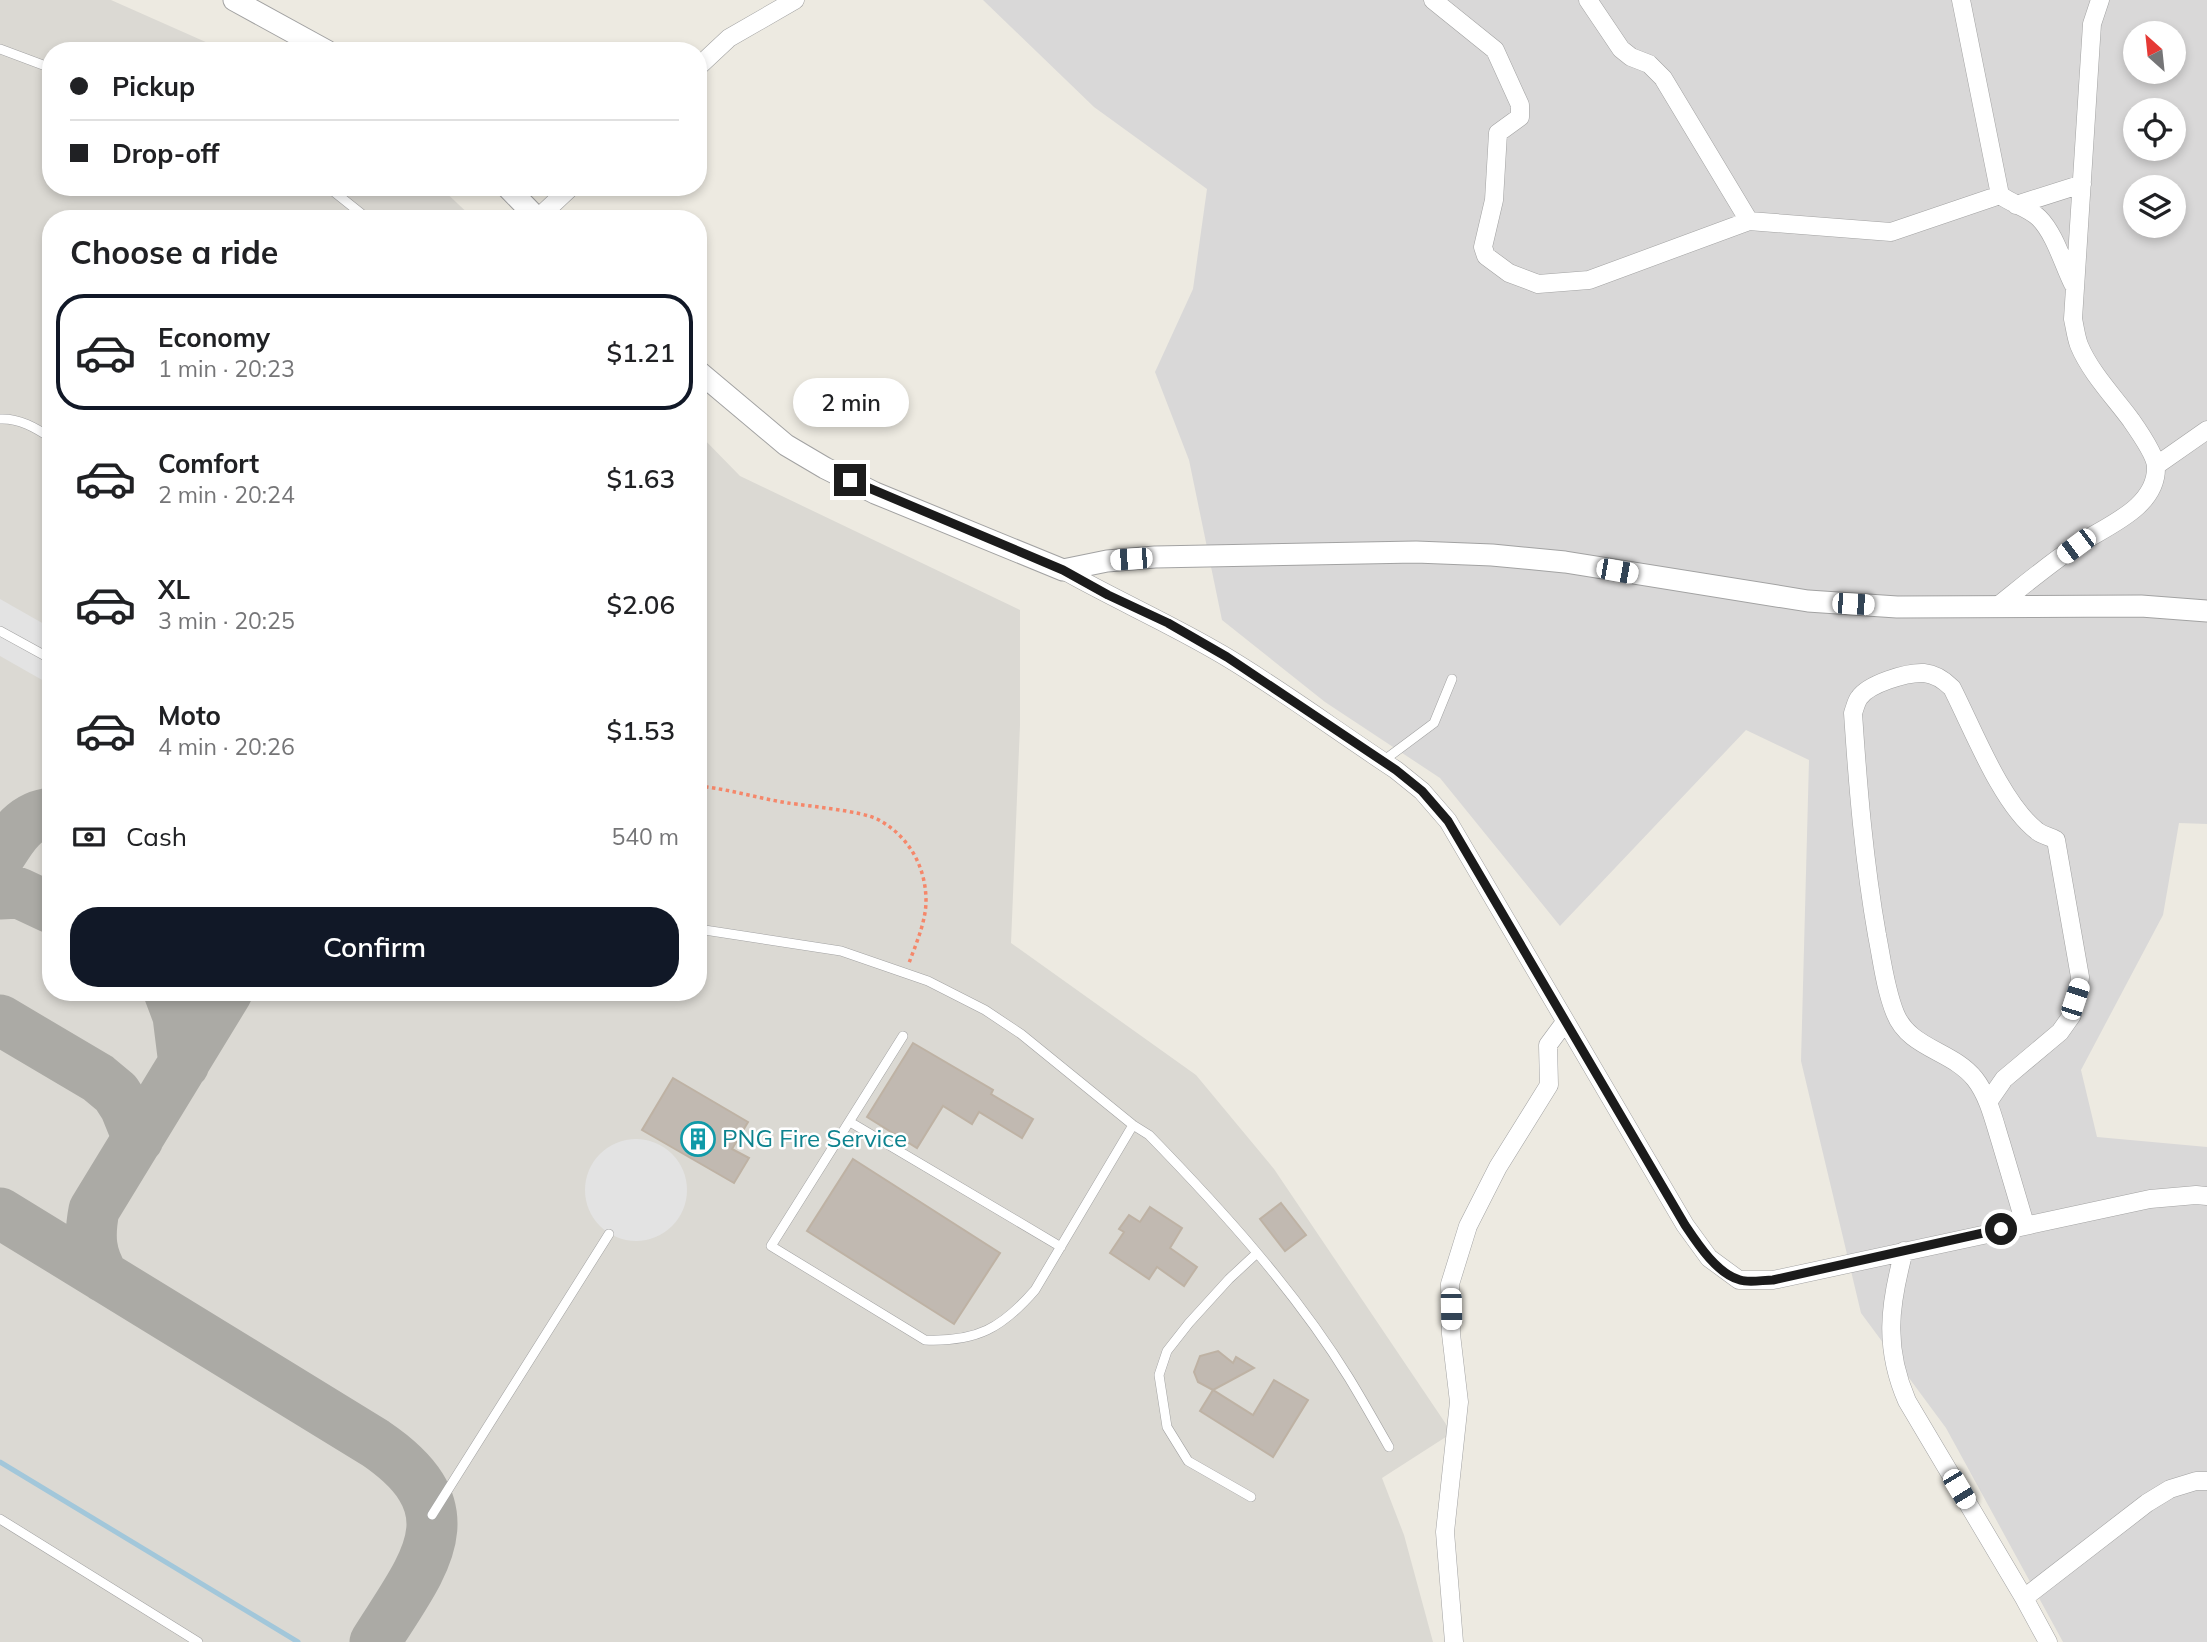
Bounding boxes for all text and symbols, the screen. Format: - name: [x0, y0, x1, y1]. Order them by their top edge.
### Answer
- north arrow: [2123, 21, 2186, 84]
- map controls: [2123, 21, 2186, 238]
- text: Pickup: [112, 70, 195, 103]
- button: locate: [2123, 98, 2186, 161]
- text: Drop-off: [112, 137, 219, 170]
- button: layers: [2123, 175, 2186, 238]
- text: Choose a ride: [70, 232, 278, 272]
- icon: car: [74, 321, 137, 384]
- text: Economy: [158, 321, 270, 354]
- text: $1.21: [606, 336, 675, 369]
- text: 1 min · 20:23: [158, 354, 295, 383]
- callout: 2 min: [792, 378, 908, 428]
- text: 2 min: [821, 388, 881, 417]
- icon: car: [74, 447, 137, 510]
- text: Comfort: [158, 447, 259, 480]
- text: $1.63: [606, 462, 675, 495]
- route end: [834, 464, 866, 496]
- text: 2 min · 20:24: [158, 480, 295, 509]
- car: [2053, 525, 2100, 567]
- car: [1110, 547, 1153, 571]
- car: [1595, 557, 1640, 585]
- icon: car: [74, 573, 137, 636]
- text: XL: [158, 573, 190, 606]
- text: $2.06: [606, 588, 675, 621]
- car: [1832, 592, 1875, 616]
- text: 3 min · 20:25: [158, 606, 295, 635]
- icon: car: [74, 699, 137, 762]
- text: Moto: [158, 699, 221, 732]
- text: $1.53: [606, 714, 675, 747]
- text: 4 min · 20:26: [158, 732, 295, 761]
- icon: cash: [70, 818, 108, 856]
- text: Cash: [126, 820, 187, 853]
- text: 540 m: [611, 822, 679, 851]
- button: Confirm: [70, 907, 679, 987]
- car: [2059, 976, 2092, 1022]
- building icon: PNG Fire Service: [679, 1120, 717, 1158]
- place label: PNG Fire Service: [722, 1123, 907, 1153]
- route start: [1985, 1213, 2017, 1245]
- car: [1441, 1288, 1462, 1330]
- car: [1940, 1466, 1979, 1512]

